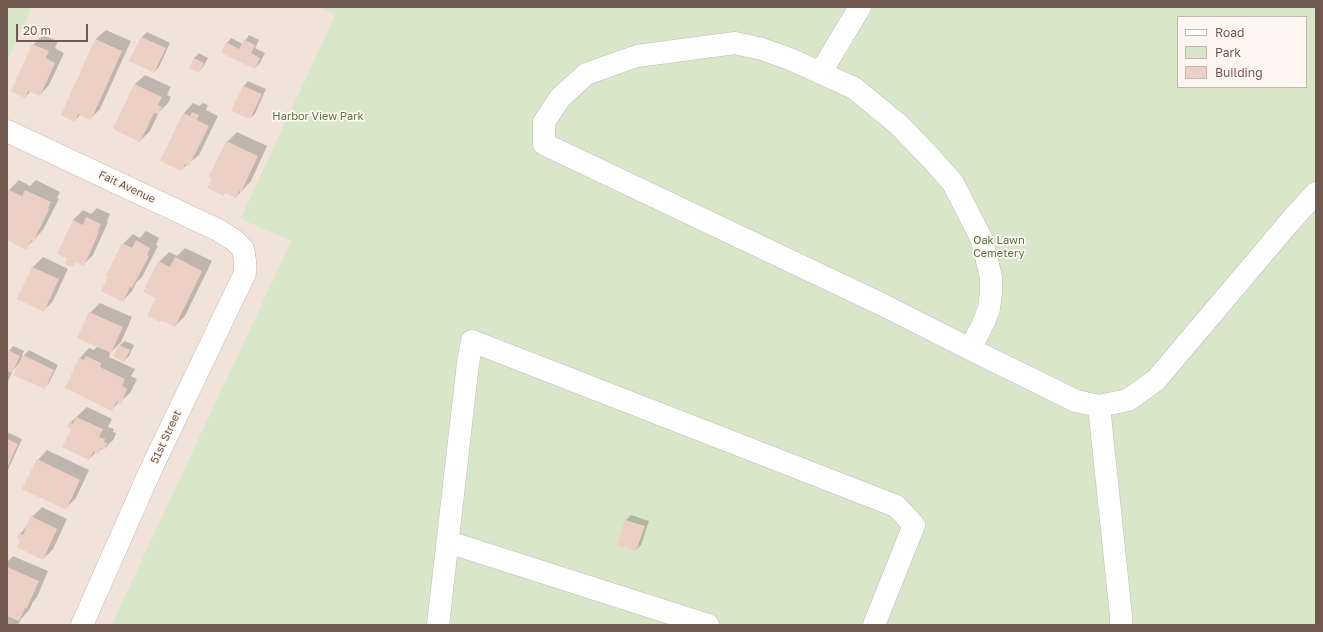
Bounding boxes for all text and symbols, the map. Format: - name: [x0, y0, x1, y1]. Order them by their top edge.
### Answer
- scale bar: [18, 16, 90, 42]
- legend: [1177, 16, 1307, 88]
- text: 20 m: [23, 23, 51, 38]
- text: Road: [1215, 25, 1244, 40]
- text: Park: [1215, 45, 1241, 60]
- text: Building: [1215, 65, 1263, 80]
- park label: Harbor View Park: [272, 110, 364, 124]
- street label: Fait Avenue: [96, 168, 158, 206]
- park label: Oak Lawn Cemetery: [973, 234, 1025, 260]
- street label: 51st Street: [148, 408, 184, 466]

